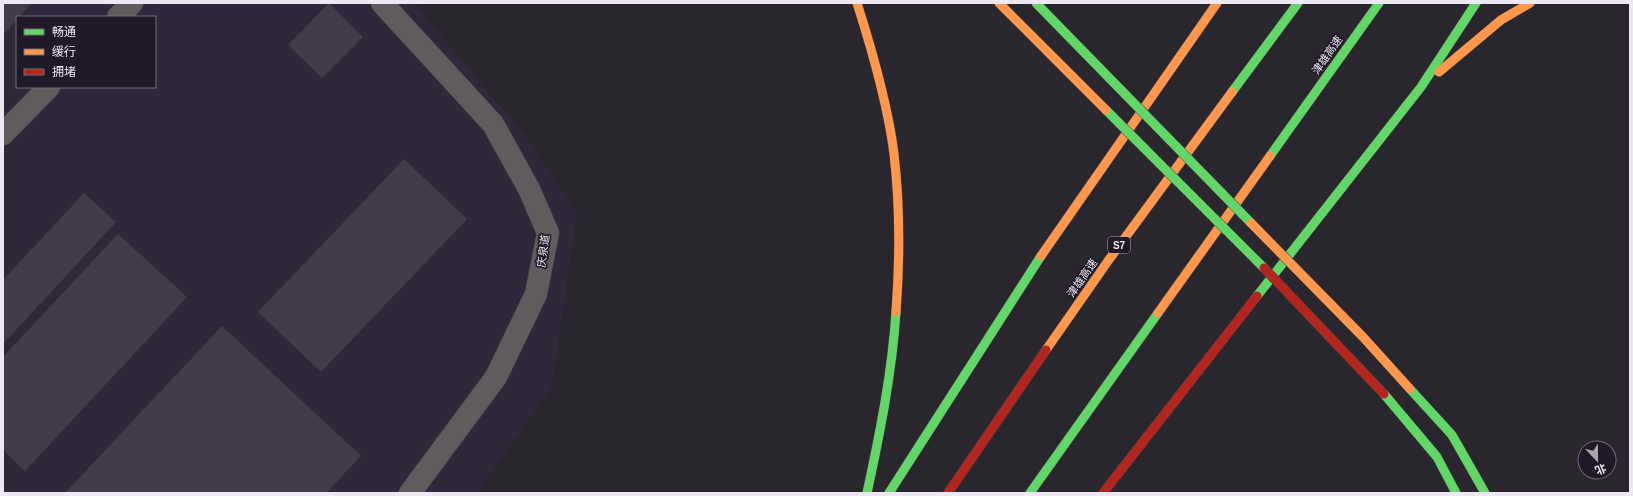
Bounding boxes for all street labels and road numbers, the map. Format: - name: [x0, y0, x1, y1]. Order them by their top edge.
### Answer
- street label: 津雄高速: [1309, 34, 1345, 76]
- street label: 庆泉道: [535, 234, 551, 268]
- road number: S7: [1108, 237, 1130, 253]
- street label: 津雄高速: [1064, 257, 1100, 299]

